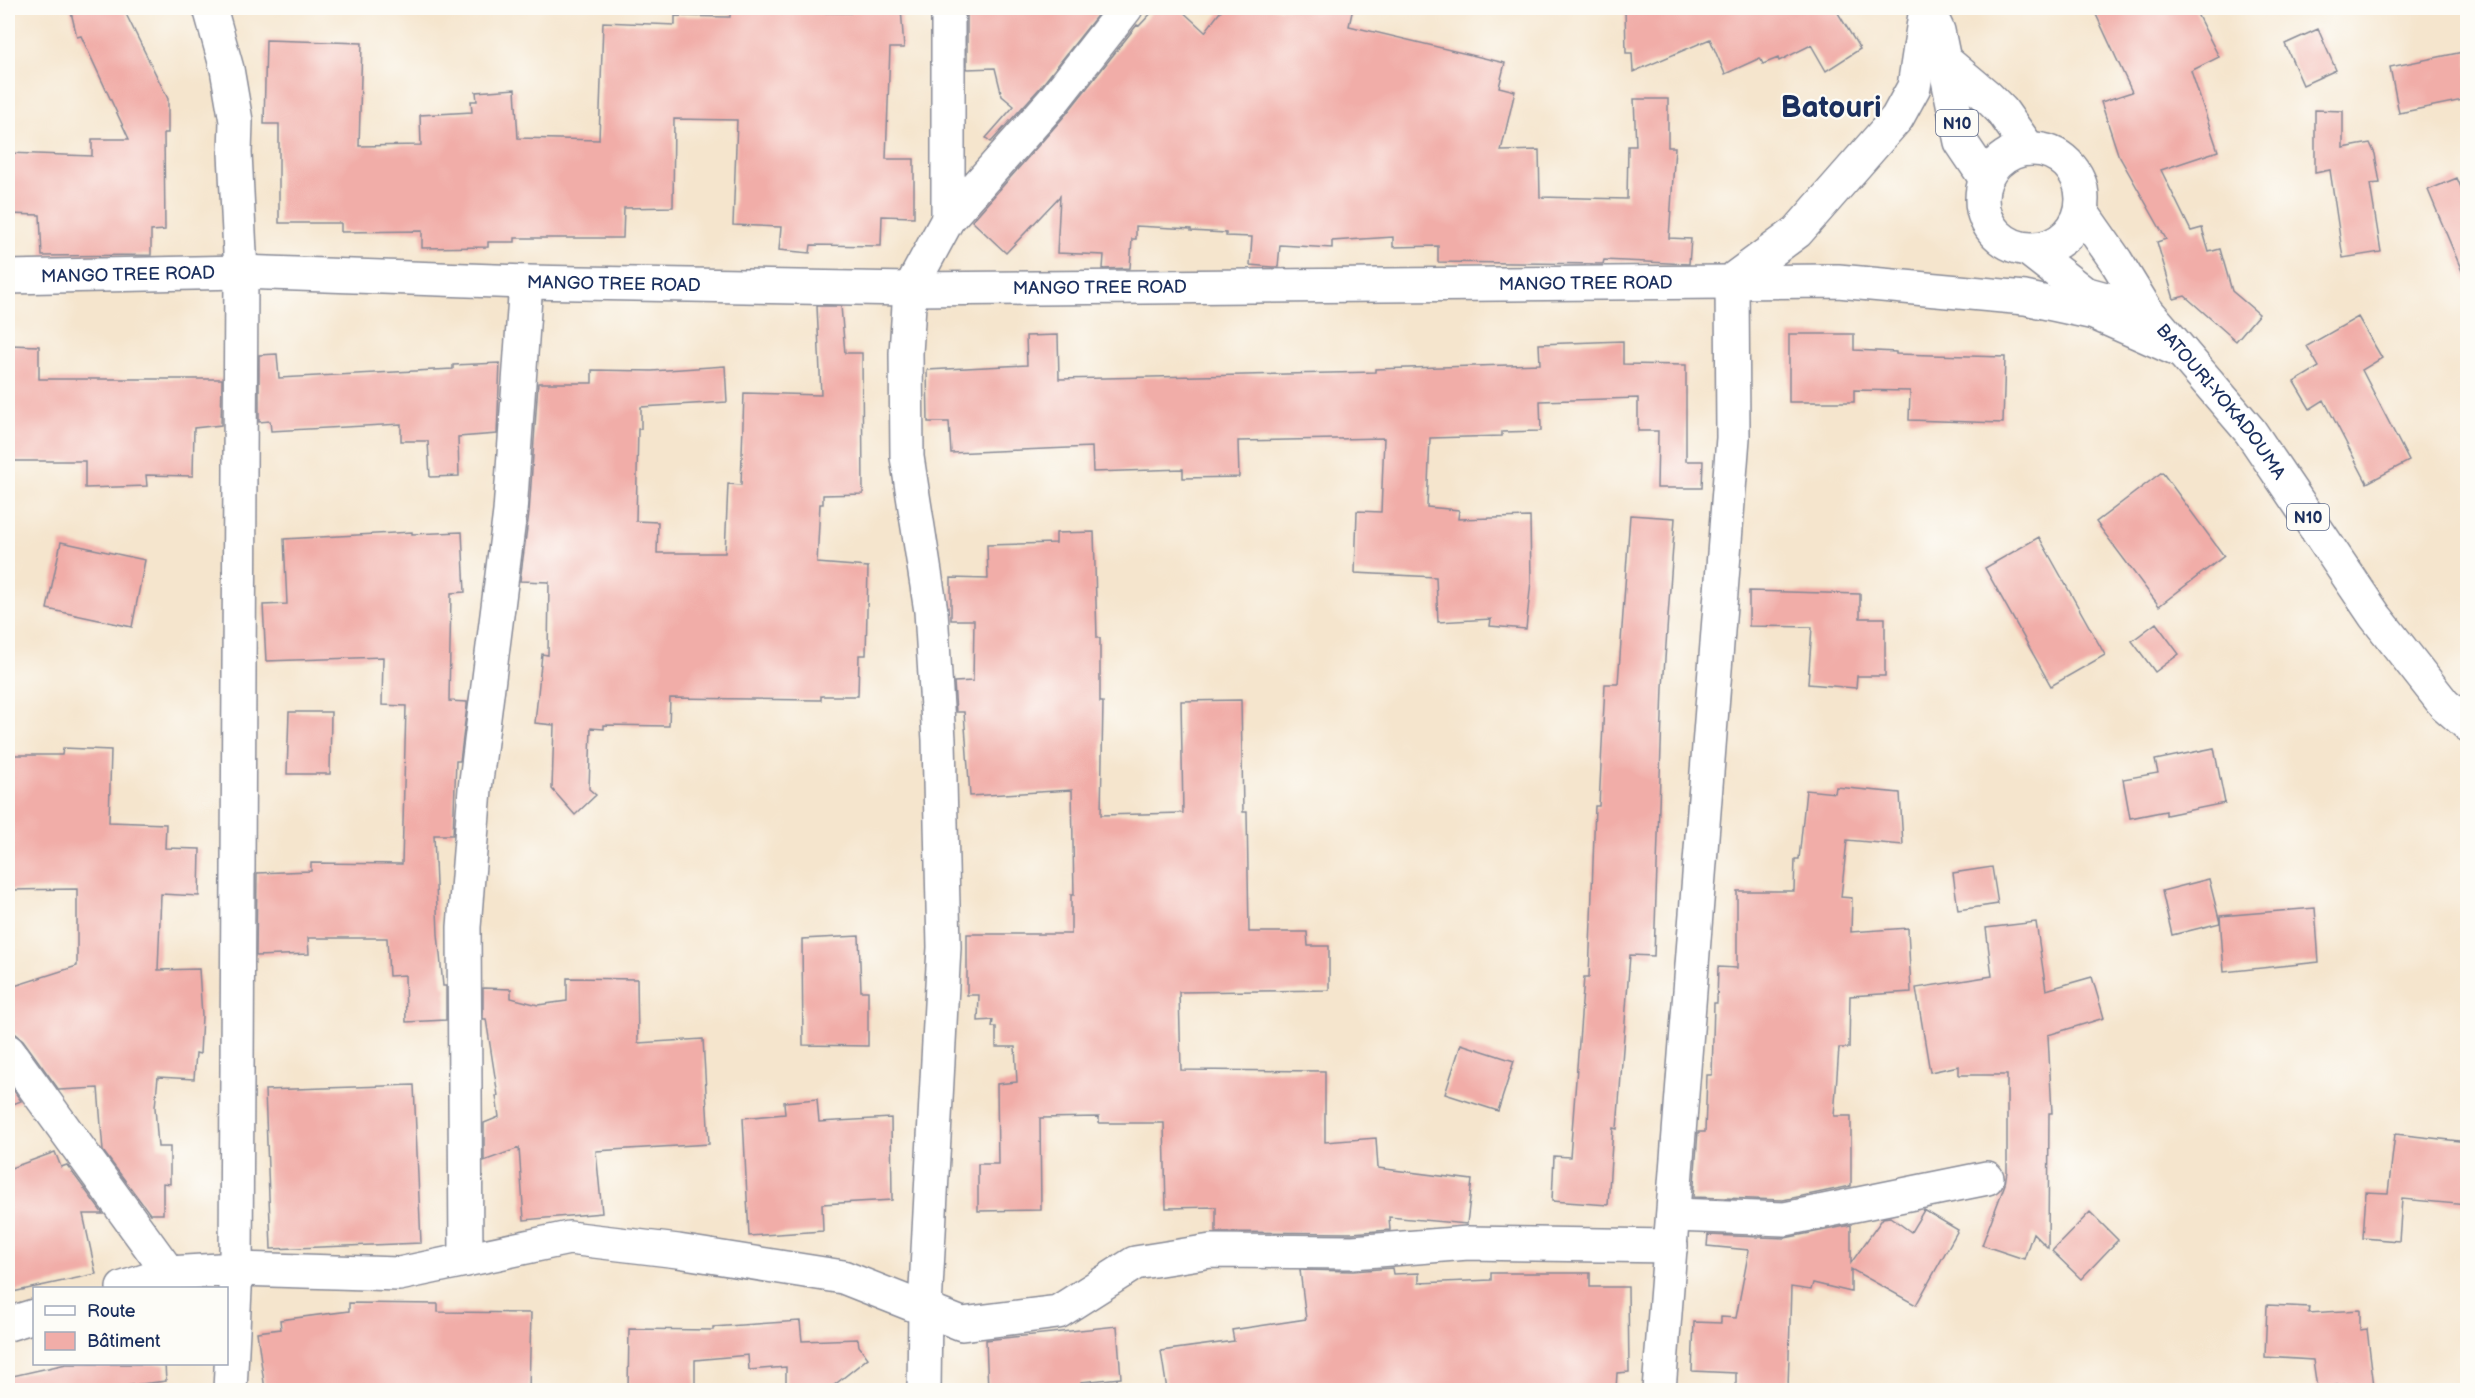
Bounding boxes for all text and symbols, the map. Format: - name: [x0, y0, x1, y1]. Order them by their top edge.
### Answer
- district label: Batouri: [1780, 90, 1882, 126]
- road number: N10: [1936, 110, 1978, 136]
- street label: MANGO TREE ROAD: [41, 263, 215, 287]
- street label: MANGO TREE ROAD: [527, 272, 701, 296]
- street label: MANGO TREE ROAD: [1499, 272, 1673, 295]
- street label: MANGO TREE ROAD: [1013, 277, 1187, 299]
- street label: BATOURI-YOKADOUMA: [2152, 320, 2290, 483]
- road number: N10: [2287, 504, 2329, 530]
- legend: [33, 1287, 228, 1365]
- text: Route: [87, 1301, 136, 1322]
- text: Bâtiment: [87, 1331, 161, 1352]

